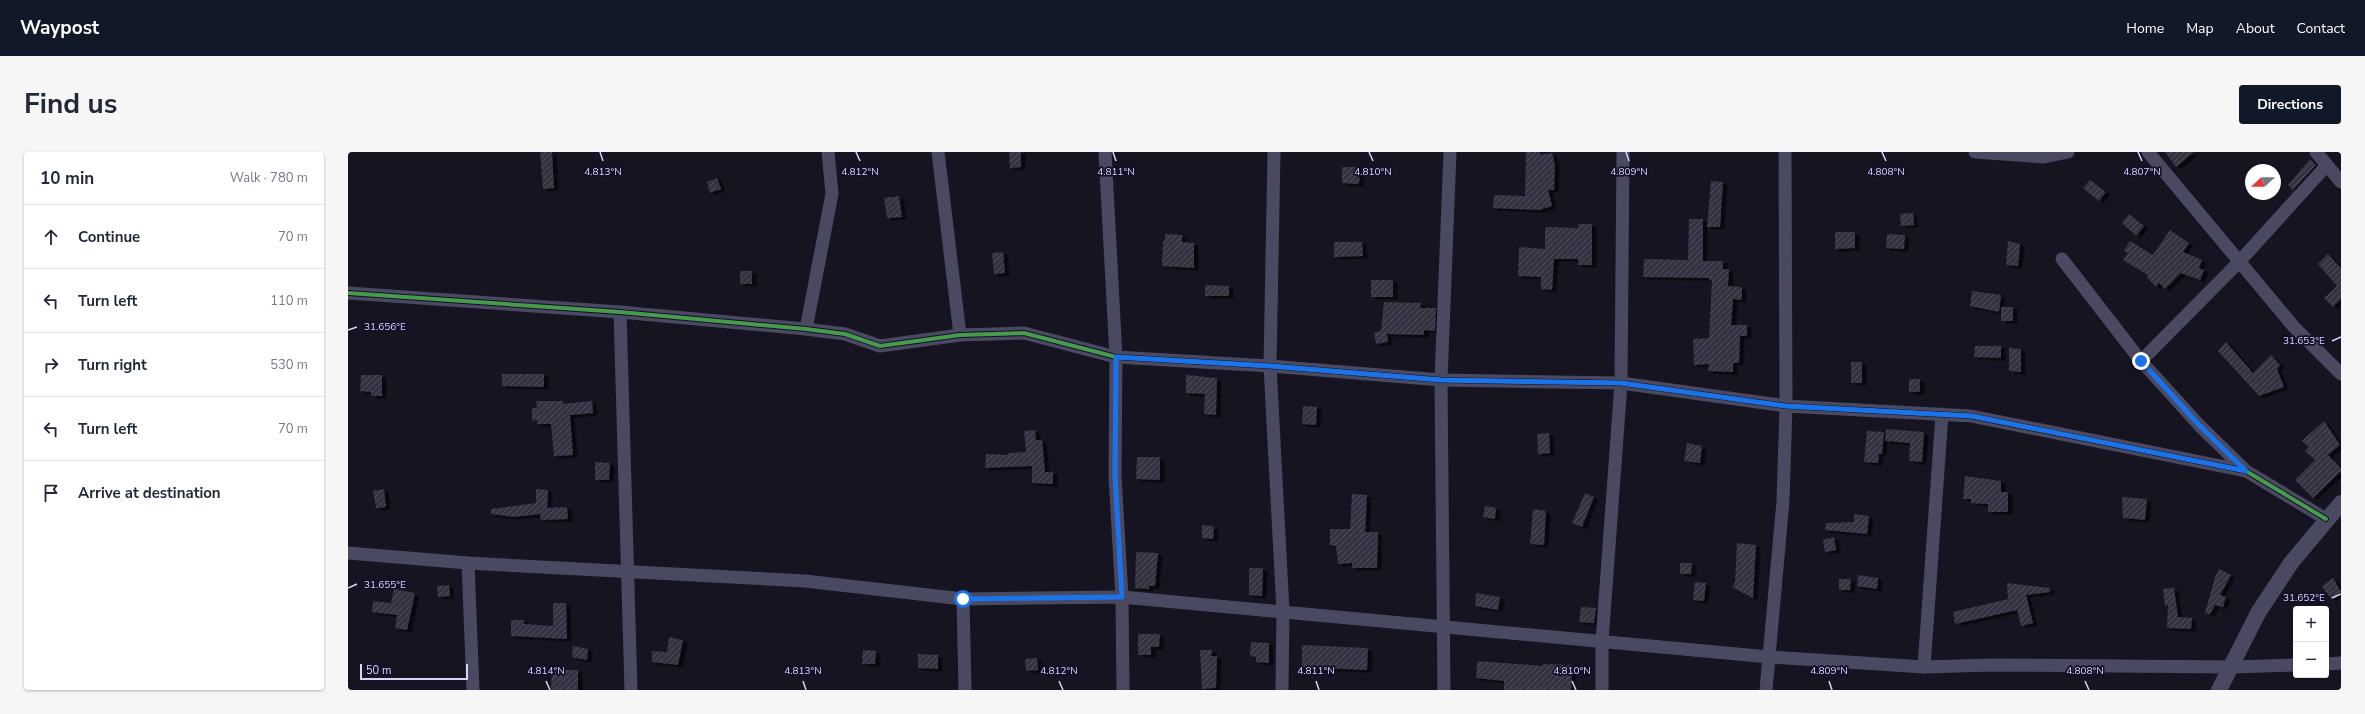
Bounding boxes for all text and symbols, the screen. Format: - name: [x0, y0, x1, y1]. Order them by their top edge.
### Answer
- text: Waypost: [20, 15, 99, 41]
- text: Home: [2126, 19, 2164, 38]
- text: Map: [2186, 19, 2214, 38]
- text: About: [2236, 19, 2275, 38]
- text: Contact: [2297, 19, 2345, 38]
- text: Find us: [24, 85, 118, 123]
- button: Directions: [2239, 85, 2341, 124]
- north arrow: [2245, 164, 2281, 200]
- text: 4.813°N: [584, 165, 622, 179]
- text: 4.812°N: [841, 165, 879, 179]
- text: 4.811°N: [1097, 165, 1135, 179]
- text: 4.810°N: [1354, 165, 1392, 179]
- text: 4.809°N: [1610, 165, 1648, 179]
- text: 4.808°N: [1867, 165, 1905, 179]
- text: 4.807°N: [2123, 165, 2161, 179]
- text: 10 min: [40, 167, 94, 190]
- text: Walk · 780 m: [230, 169, 308, 187]
- icon: ahead: [40, 226, 62, 248]
- text: Continue: [78, 227, 140, 247]
- text: 70 m: [278, 228, 308, 246]
- icon: left: [40, 290, 62, 312]
- text: Turn left: [78, 291, 137, 311]
- text: 110 m: [270, 292, 308, 310]
- text: 31.656°E: [364, 320, 406, 334]
- text: 31.653°E: [2283, 334, 2325, 348]
- route end: [2132, 352, 2150, 370]
- icon: right: [40, 354, 62, 376]
- text: Turn right: [78, 355, 147, 375]
- text: 530 m: [270, 356, 308, 374]
- icon: left: [40, 418, 62, 440]
- text: Turn left: [78, 419, 137, 439]
- text: 70 m: [278, 420, 308, 438]
- icon: arrive: [40, 482, 62, 504]
- text: Arrive at destination: [78, 483, 221, 503]
- text: 31.655°E: [364, 578, 406, 592]
- route start: [954, 590, 972, 608]
- text: 31.652°E: [2283, 591, 2325, 605]
- map controls: [2293, 606, 2329, 678]
- button: +: [2293, 606, 2329, 642]
- button: −: [2293, 642, 2329, 678]
- scale bar: [360, 662, 468, 681]
- text: 50 m: [366, 663, 391, 678]
- text: 4.814°N: [527, 664, 565, 678]
- text: 4.813°N: [784, 664, 822, 678]
- text: 4.812°N: [1040, 664, 1078, 678]
- text: 4.811°N: [1297, 664, 1335, 678]
- text: 4.810°N: [1553, 664, 1591, 678]
- text: 4.809°N: [1810, 664, 1848, 678]
- text: 4.808°N: [2066, 664, 2104, 678]

